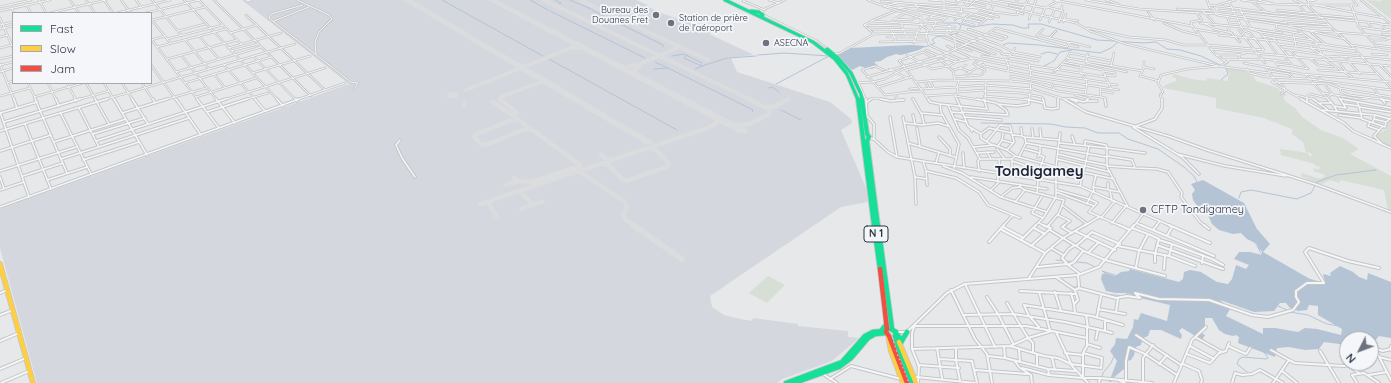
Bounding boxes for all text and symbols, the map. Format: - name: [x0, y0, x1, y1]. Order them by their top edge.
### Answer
- place label: Bureau des Douanes Fret: [592, 5, 648, 26]
- marker: Bureau des Douanes Fret: [651, 10, 661, 20]
- legend: [12, 12, 152, 84]
- place label: Station de prière de l'aéroport: [679, 13, 748, 34]
- marker: Station de prière de l'aéroport: [666, 18, 676, 28]
- text: Fast: [50, 21, 74, 36]
- marker: ASECNA: [761, 38, 771, 48]
- place label: ASECNA: [774, 38, 808, 48]
- text: Slow: [50, 41, 76, 56]
- text: Jam: [50, 61, 75, 76]
- district label: Tondigamey: [994, 162, 1084, 180]
- place label: CFTP Tondigamey: [1151, 203, 1244, 217]
- marker: CFTP Tondigamey: [1138, 205, 1148, 215]
- road number: N 1: [864, 226, 888, 242]
- north arrow: [1339, 331, 1379, 371]
- text: N: [1343, 351, 1359, 366]

